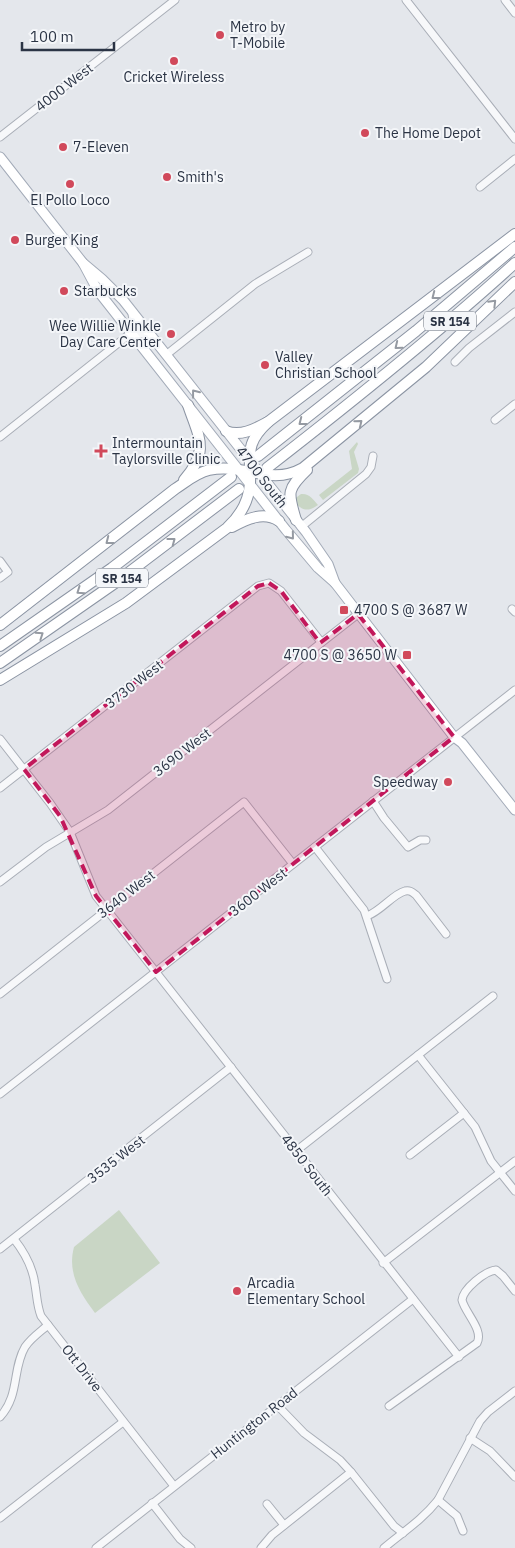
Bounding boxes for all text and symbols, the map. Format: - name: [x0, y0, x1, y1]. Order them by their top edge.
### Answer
- place label: Metro by T-Mobile: [230, 18, 286, 52]
- scale bar: [22, 20, 115, 52]
- text: 100 m: [30, 27, 74, 46]
- marker: Metro by T-Mobile: [214, 29, 226, 41]
- marker: Cricket Wireless: [168, 55, 180, 67]
- street label: 4000 West: [31, 59, 97, 115]
- place label: Cricket Wireless: [123, 68, 225, 86]
- place label: The Home Depot: [375, 124, 481, 142]
- marker: The Home Depot: [359, 127, 371, 139]
- place label: 7-Eleven: [73, 138, 129, 156]
- marker: 7-Eleven: [57, 141, 69, 153]
- place label: Smith's: [177, 168, 224, 186]
- marker: Smith's: [161, 171, 173, 183]
- marker: El Pollo Loco: [64, 178, 76, 190]
- place label: El Pollo Loco: [30, 191, 110, 209]
- place label: Burger King: [25, 231, 99, 249]
- marker: Burger King: [9, 234, 21, 246]
- place label: Starbucks: [74, 282, 137, 300]
- marker: Starbucks: [58, 285, 70, 297]
- one-way arrow: [431, 290, 440, 299]
- one-way arrow: [488, 300, 497, 309]
- road number: SR 154: [424, 312, 476, 331]
- place label: Wee Willie Winkle Day Care Center: [49, 317, 161, 351]
- marker: Wee Willie Winkle Day Care Center: [165, 328, 177, 340]
- one-way arrow: [394, 341, 403, 350]
- place label: Valley Christian School: [275, 348, 377, 382]
- marker: Valley Christian School: [259, 359, 271, 371]
- one-way arrow: [192, 389, 201, 398]
- one-way arrow: [298, 416, 308, 425]
- one-way arrow: [353, 421, 362, 429]
- place label: Intermountain Taylorsville Clinic: [112, 434, 220, 468]
- street label: 4700 South: [232, 442, 292, 512]
- marker: Intermountain Taylorsville Clinic: [94, 444, 108, 458]
- one-way arrow: [285, 530, 293, 539]
- one-way arrow: [106, 535, 115, 543]
- one-way arrow: [166, 538, 175, 546]
- road number: SR 154: [96, 568, 148, 588]
- one-way arrow: [76, 585, 86, 594]
- place label: 4700 S @ 3687 W: [354, 601, 468, 619]
- marker: 4700 S @ 3687 W: [338, 604, 350, 616]
- one-way arrow: [35, 632, 44, 641]
- place label: 4700 S @ 3650 W: [284, 646, 398, 664]
- marker: 4700 S @ 3650 W: [401, 649, 413, 661]
- street label: 3730 West: [101, 656, 167, 712]
- street label: 3690 West: [149, 724, 215, 780]
- place label: Speedway: [373, 773, 438, 791]
- marker: Speedway: [442, 776, 454, 788]
- street label: 3600 West: [225, 864, 291, 920]
- street label: 3640 West: [93, 866, 159, 922]
- street label: 4850 South: [277, 1130, 337, 1200]
- street label: 3535 West: [83, 1131, 149, 1187]
- place label: Arcadia Elementary School: [247, 1274, 365, 1308]
- marker: Arcadia Elementary School: [231, 1285, 243, 1297]
- street label: Ott Drive: [58, 1341, 106, 1396]
- street label: Huntington Road: [207, 1383, 301, 1463]

